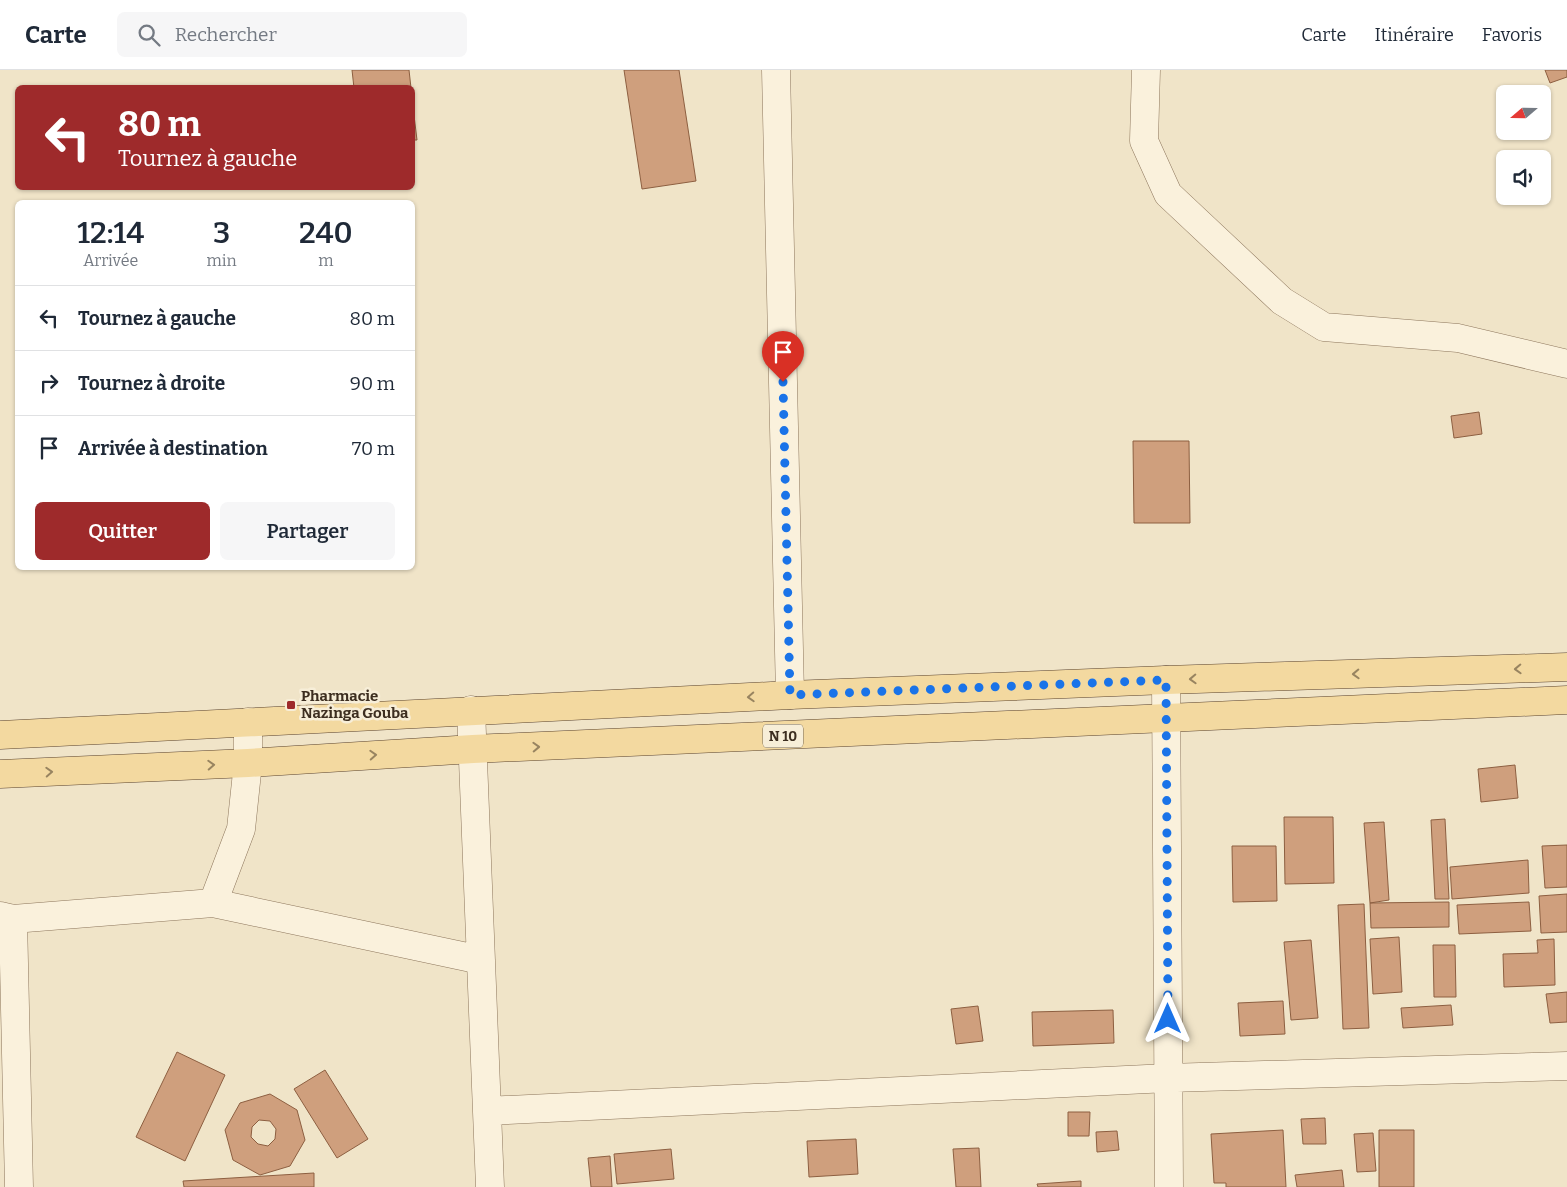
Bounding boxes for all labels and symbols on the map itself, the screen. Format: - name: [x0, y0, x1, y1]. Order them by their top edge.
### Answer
- north arrow: [1496, 85, 1551, 140]
- pin: [762, 331, 804, 382]
- one-way arrow: [1514, 664, 1522, 674]
- one-way arrow: [1352, 669, 1360, 679]
- one-way arrow: [1189, 674, 1197, 684]
- place label: Pharmacie Nazinga Gouba: [301, 687, 409, 722]
- one-way arrow: [747, 691, 755, 702]
- marker: Pharmacie Nazinga Gouba: [285, 699, 297, 711]
- road number: N 10: [763, 724, 803, 748]
- one-way arrow: [532, 741, 540, 752]
- one-way arrow: [370, 750, 378, 761]
- one-way arrow: [207, 759, 215, 770]
- one-way arrow: [45, 766, 53, 777]
- position arrow: [1141, 992, 1193, 1044]

